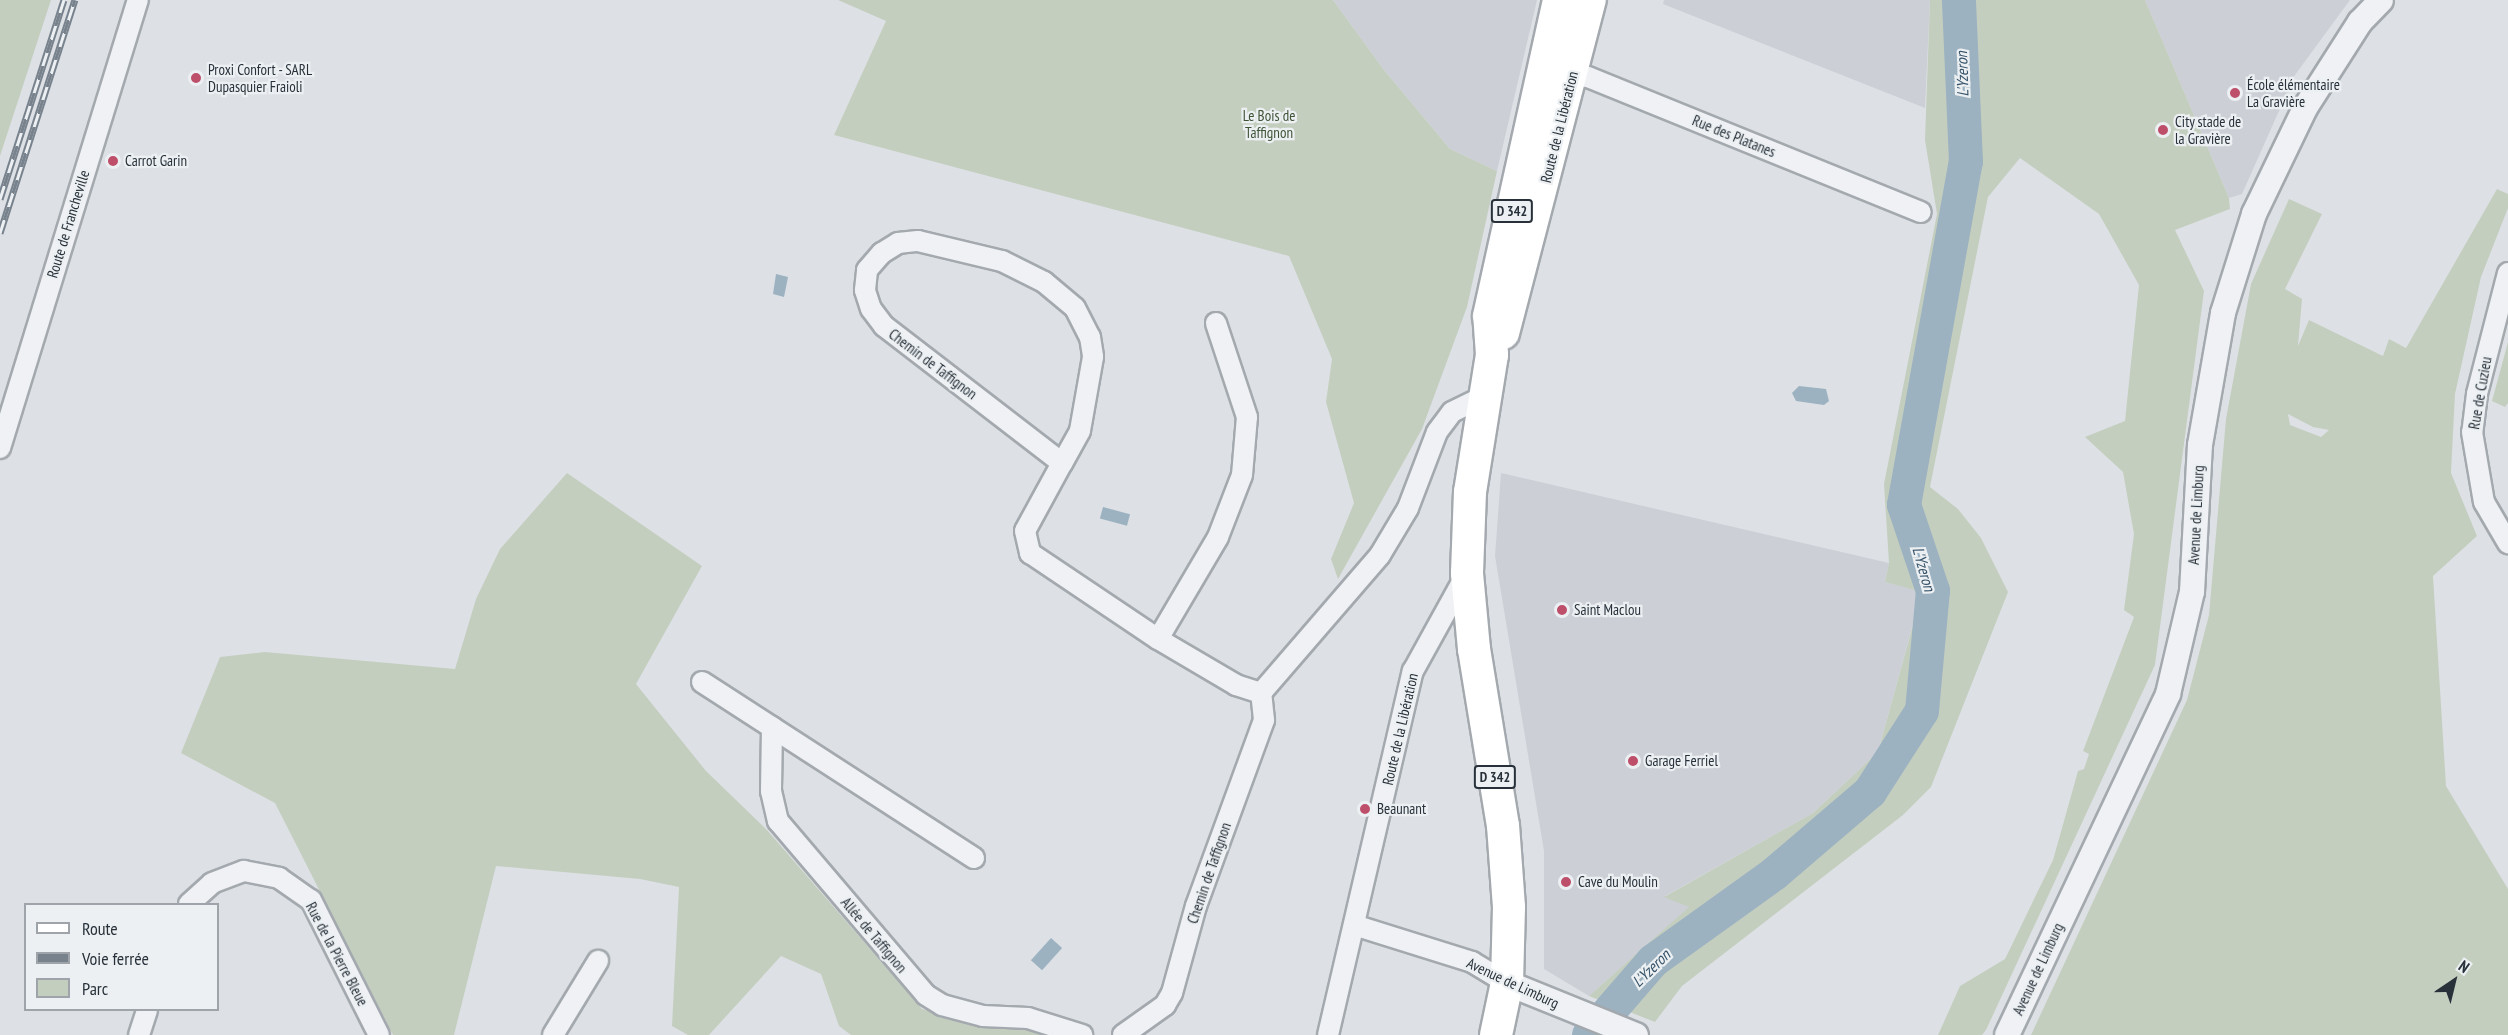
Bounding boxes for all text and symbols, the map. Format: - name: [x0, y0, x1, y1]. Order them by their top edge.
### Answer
- water label: L'Yzeron: [1952, 51, 1972, 97]
- place label: Proxi Confort - SARL Dupasquier Fraioli: [208, 60, 313, 95]
- street label: Route de la Libération: [1536, 69, 1582, 185]
- marker: Proxi Confort - SARL Dupasquier Fraioli: [189, 71, 203, 85]
- place label: École élémentaire La Gravière: [2247, 75, 2340, 110]
- marker: École élémentaire La Gravière: [2228, 86, 2242, 100]
- park label: Le Bois de Taffignon: [1243, 106, 1295, 141]
- street label: Rue des Platanes: [1690, 111, 1778, 161]
- place label: City stade de la Gravière: [2175, 112, 2242, 147]
- marker: City stade de la Gravière: [2156, 123, 2170, 137]
- place label: Carrot Garin: [125, 152, 187, 170]
- marker: Carrot Garin: [106, 154, 120, 168]
- street label: Route de Francheville: [43, 168, 93, 280]
- road number: D 342: [1490, 200, 1534, 222]
- street label: Chemin de Taffignon: [885, 325, 981, 403]
- street label: Rue de Cuzieu: [2465, 355, 2495, 431]
- street label: Avenue de Limburg: [2184, 465, 2208, 565]
- water label: L'Yzeron: [1909, 545, 1939, 593]
- place label: Saint Maclou: [1574, 601, 1641, 619]
- marker: Saint Maclou: [1555, 603, 1569, 617]
- street label: Route de la Libération: [1378, 671, 1422, 787]
- place label: Garage Ferriel: [1645, 752, 1718, 770]
- marker: Garage Ferriel: [1626, 754, 1640, 768]
- road number: D 342: [1472, 766, 1518, 788]
- place label: Beaunant: [1377, 800, 1426, 818]
- marker: Beaunant: [1358, 802, 1372, 816]
- street label: Chemin de Taffignon: [1183, 820, 1235, 926]
- place label: Cave du Moulin: [1578, 873, 1658, 891]
- marker: Cave du Moulin: [1559, 875, 1573, 889]
- street label: Allée de Taffignon: [837, 893, 911, 977]
- street label: Rue de la Pierre Bleue: [302, 899, 372, 1009]
- legend: [24, 903, 219, 1011]
- text: Route: [82, 917, 118, 940]
- street label: Avenue de Limburg: [2009, 920, 2067, 1018]
- water label: L'Yzeron: [1628, 945, 1674, 991]
- text: Voie ferrée: [82, 947, 149, 970]
- north arrow: [2424, 951, 2484, 1011]
- street label: Avenue de Limburg: [1464, 954, 1562, 1012]
- text: N: [2455, 956, 2474, 977]
- text: Parc: [82, 977, 108, 1000]

